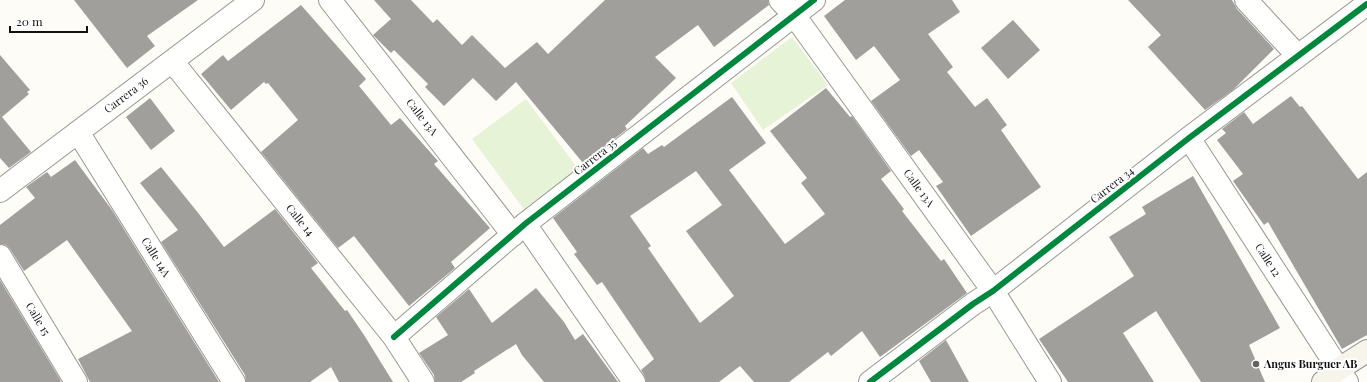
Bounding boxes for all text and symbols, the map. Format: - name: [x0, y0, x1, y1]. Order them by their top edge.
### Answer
- scale bar: [10, 8, 87, 34]
- text: 20 m: [16, 13, 43, 29]
- street label: Carrera 36: [100, 73, 151, 116]
- street label: Calle 13A: [403, 95, 442, 138]
- street label: Carrera 35: [570, 135, 620, 178]
- street label: Carrera 34: [1087, 162, 1137, 206]
- street label: Calle 13A: [901, 166, 938, 210]
- street label: Calle 14: [283, 201, 318, 239]
- street label: Calle 14A: [138, 234, 174, 279]
- street label: Calle 12: [1252, 240, 1285, 279]
- street label: Calle 15: [23, 299, 54, 338]
- place label: Angus Burguer AB: [1263, 356, 1358, 371]
- marker: Angus Burguer AB: [1251, 359, 1261, 369]

